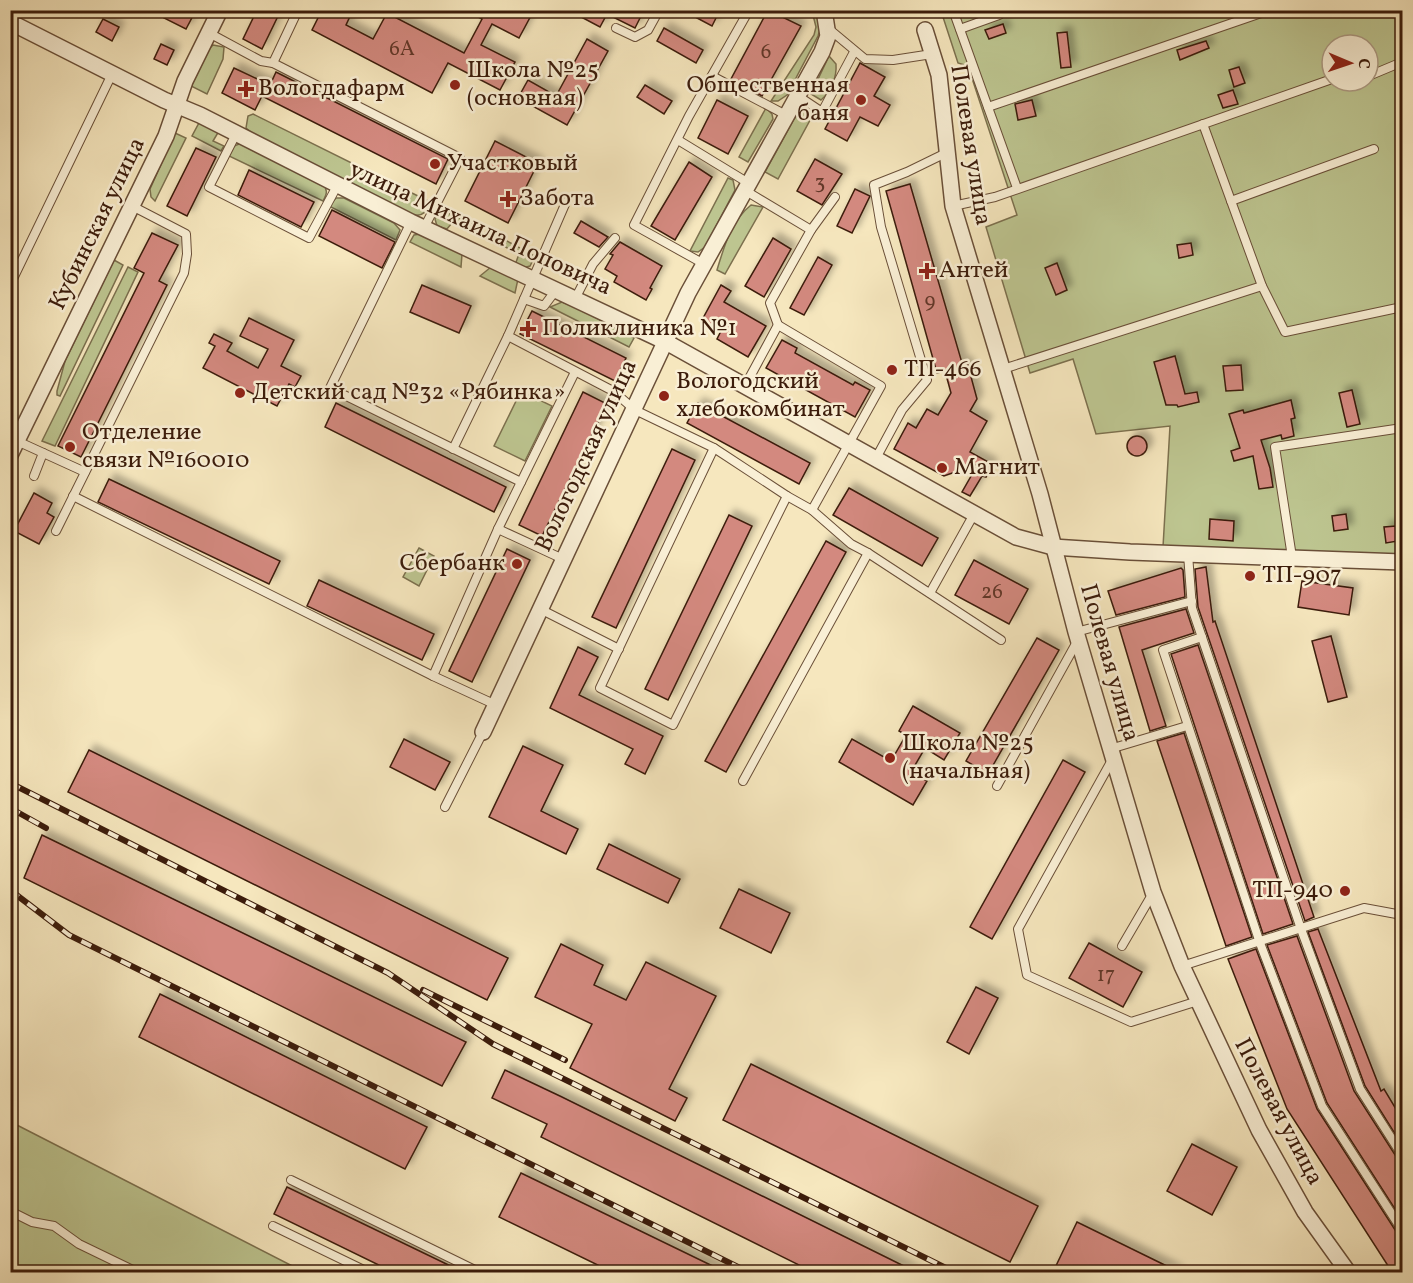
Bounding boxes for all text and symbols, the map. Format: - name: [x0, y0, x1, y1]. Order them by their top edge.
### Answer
- north arrow: [1320, 33, 1380, 93]
- house number: 6А: [389, 35, 415, 64]
- house number: 6: [761, 38, 771, 67]
- place label: Школа №25 (основная): [467, 54, 599, 116]
- text: С: [1352, 58, 1374, 69]
- street label: Полевая улица: [940, 62, 1000, 228]
- place label: Общественная баня: [686, 69, 849, 131]
- place label: Вологдафарм: [258, 72, 405, 106]
- marker: Школа №25 (основная): [448, 78, 462, 92]
- marker: Вологдафарм: [239, 82, 253, 96]
- marker: Общественная баня: [854, 93, 868, 107]
- street label: Кубинская улица: [41, 132, 155, 316]
- place label: Участковый: [447, 147, 578, 181]
- street label: улица Михаила Поповича: [343, 153, 617, 305]
- marker: Участковый: [428, 157, 442, 171]
- house number: 3: [815, 168, 825, 197]
- place label: Забота: [520, 182, 595, 216]
- marker: Забота: [501, 192, 515, 206]
- place label: Антей: [939, 254, 1008, 288]
- marker: Антей: [920, 264, 934, 278]
- house number: 9: [925, 287, 936, 316]
- place label: Поликлиника №1: [542, 312, 737, 346]
- marker: Поликлиника №1: [519, 320, 537, 338]
- place label: ТП-466: [904, 353, 982, 387]
- street label: Вологодская улица: [527, 354, 647, 558]
- marker: ТП-466: [885, 363, 899, 377]
- place label: Вологодский хлебокомбинат: [676, 365, 845, 427]
- place label: Детский сад №32 «Рябинка»: [252, 376, 565, 410]
- marker: Детский сад №32 «Рябинка»: [233, 386, 247, 400]
- marker: Вологодский хлебокомбинат: [657, 389, 671, 403]
- place label: Отделение связи №160010: [82, 416, 250, 478]
- marker: Отделение связи №160010: [63, 440, 77, 454]
- place label: Магнит: [954, 451, 1040, 485]
- marker: Магнит: [935, 461, 949, 475]
- place label: Сбербанк: [399, 547, 505, 581]
- marker: Сбербанк: [510, 557, 524, 571]
- place label: ТП-907: [1262, 559, 1342, 593]
- marker: ТП-907: [1243, 569, 1257, 583]
- house number: 26: [981, 578, 1003, 607]
- street label: Полевая улица: [1070, 580, 1148, 746]
- place label: Школа №25 (начальная): [902, 727, 1034, 789]
- marker: Школа №25 (начальная): [883, 751, 897, 765]
- place label: ТП-940: [1252, 874, 1333, 908]
- marker: ТП-940: [1338, 884, 1352, 898]
- house number: 17: [1097, 961, 1115, 990]
- street label: Полевая улица: [1225, 1032, 1331, 1192]

